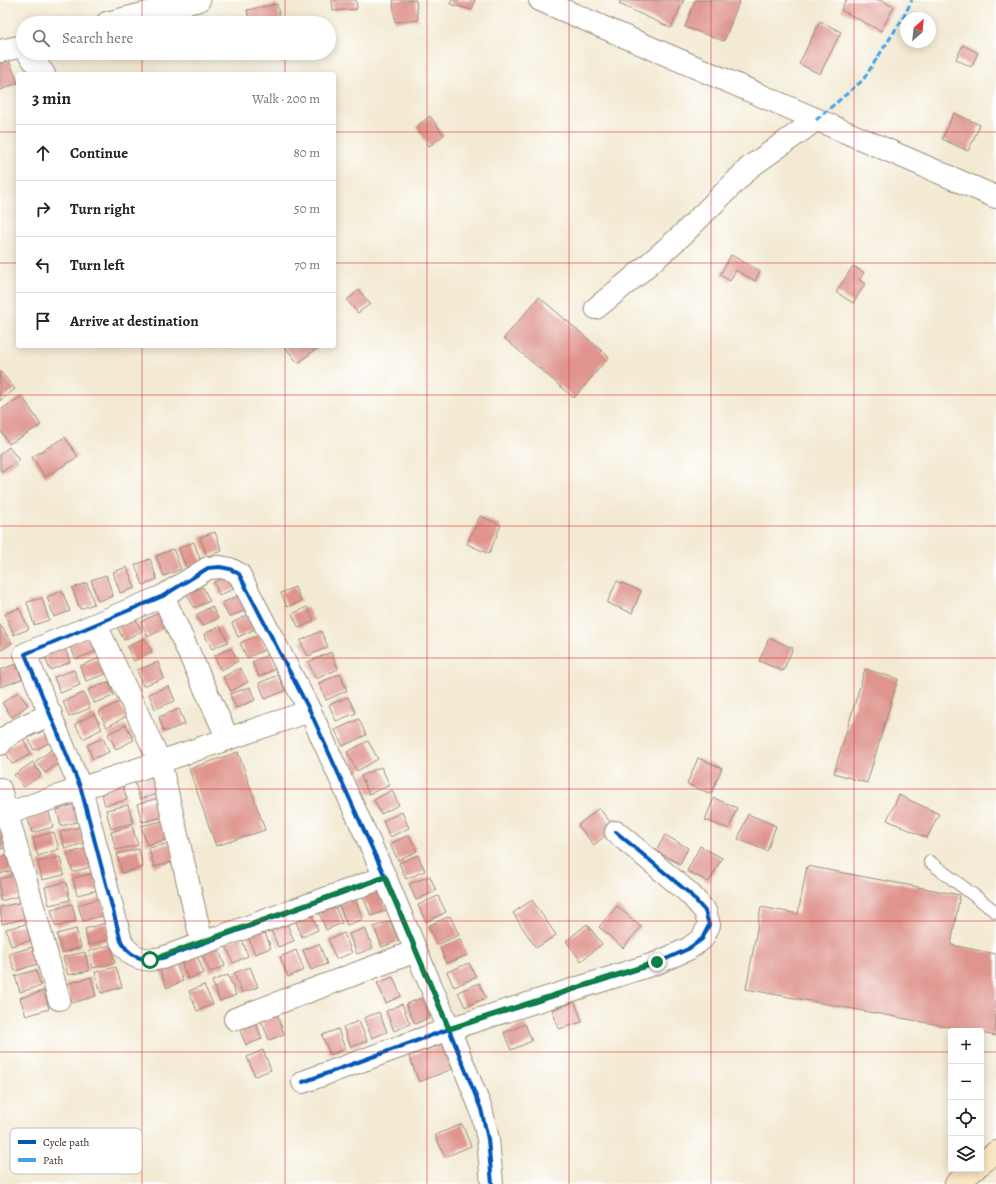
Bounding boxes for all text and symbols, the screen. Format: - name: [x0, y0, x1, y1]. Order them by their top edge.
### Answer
- north arrow: [900, 12, 936, 48]
- search box: [16, 16, 336, 60]
- icon: search: [30, 27, 52, 49]
- text: Search here: [62, 28, 133, 48]
- text: 3 min: [32, 87, 71, 110]
- text: Walk · 200 m: [252, 90, 320, 107]
- icon: ahead: [32, 142, 54, 164]
- text: Continue: [70, 143, 128, 163]
- text: 80 m: [293, 144, 320, 161]
- icon: right: [32, 198, 54, 220]
- text: Turn right: [70, 199, 135, 219]
- text: 50 m: [294, 200, 320, 217]
- icon: left: [32, 254, 54, 276]
- text: Turn left: [70, 255, 125, 275]
- text: 70 m: [294, 256, 320, 273]
- icon: arrive: [32, 310, 54, 332]
- text: Arrive at destination: [70, 311, 199, 331]
- route start: [141, 951, 159, 969]
- route end: [648, 953, 666, 971]
- map controls: [948, 1028, 984, 1172]
- button: +: [948, 1028, 984, 1064]
- button: −: [948, 1064, 984, 1100]
- button: locate: [948, 1100, 984, 1136]
- legend: [10, 1128, 142, 1174]
- text: Cycle path: [43, 1135, 90, 1150]
- button: layers: [948, 1136, 984, 1172]
- text: Path: [43, 1153, 64, 1168]

